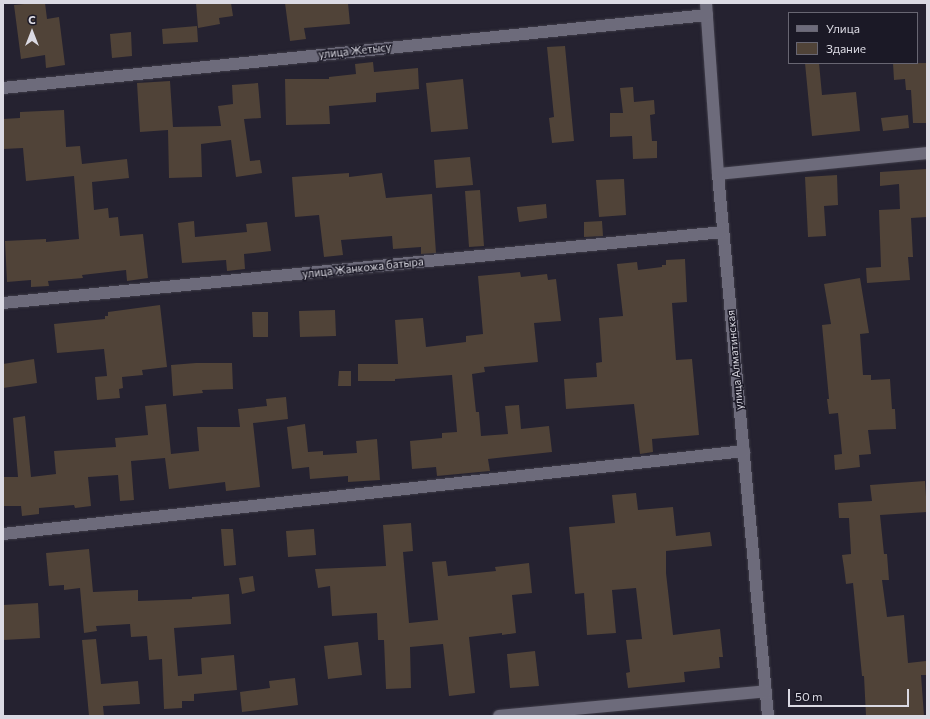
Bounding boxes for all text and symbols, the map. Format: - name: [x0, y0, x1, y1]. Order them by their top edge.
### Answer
- north arrow: [12, 12, 52, 52]
- legend: [788, 12, 918, 64]
- text: С: [28, 13, 36, 26]
- text: Улица: [826, 21, 860, 35]
- street label: улица Жетысу: [318, 41, 392, 61]
- text: Здание: [826, 41, 866, 55]
- street label: улица Жанкожа батыра: [302, 255, 424, 281]
- street label: улица Алматинская: [724, 310, 746, 410]
- scale bar: [790, 681, 911, 707]
- text: 50 m: [795, 689, 823, 703]

